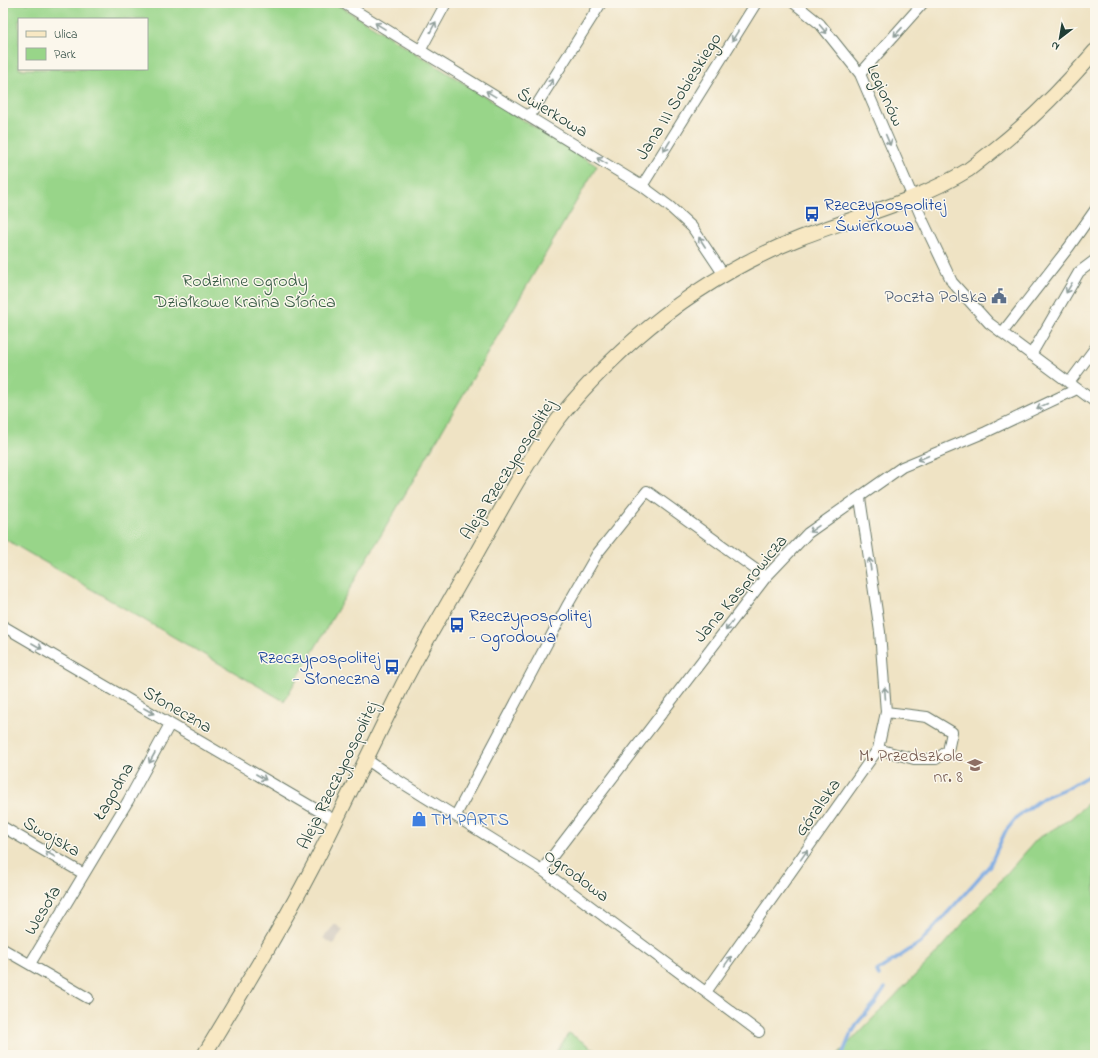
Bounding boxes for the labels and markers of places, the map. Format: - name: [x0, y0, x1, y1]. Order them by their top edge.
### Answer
- place label: Rzeczypospolitej - Świerkowa: [824, 193, 946, 240]
- bus stop icon: Rzeczypospolitej - Świerkowa: [803, 205, 821, 223]
- place label: Poczta Polska: [885, 285, 987, 311]
- public building icon: Poczta Polska: [990, 287, 1008, 305]
- place label: Rzeczypospolitej - Ogrodowa: [469, 604, 591, 652]
- bus stop icon: Rzeczypospolitej - Ogrodowa: [448, 616, 466, 634]
- place label: Rzeczypospolitej - Słoneczna: [258, 646, 380, 693]
- bus stop icon: Rzeczypospolitej - Słoneczna: [383, 658, 401, 676]
- place label: M. Przedszkole nr. 8: [859, 744, 964, 791]
- school or university icon: M. Przedszkole nr. 8: [966, 756, 984, 774]
- place label: TM PARTS: [431, 808, 509, 834]
- shop icon: TM PARTS: [410, 810, 428, 828]

